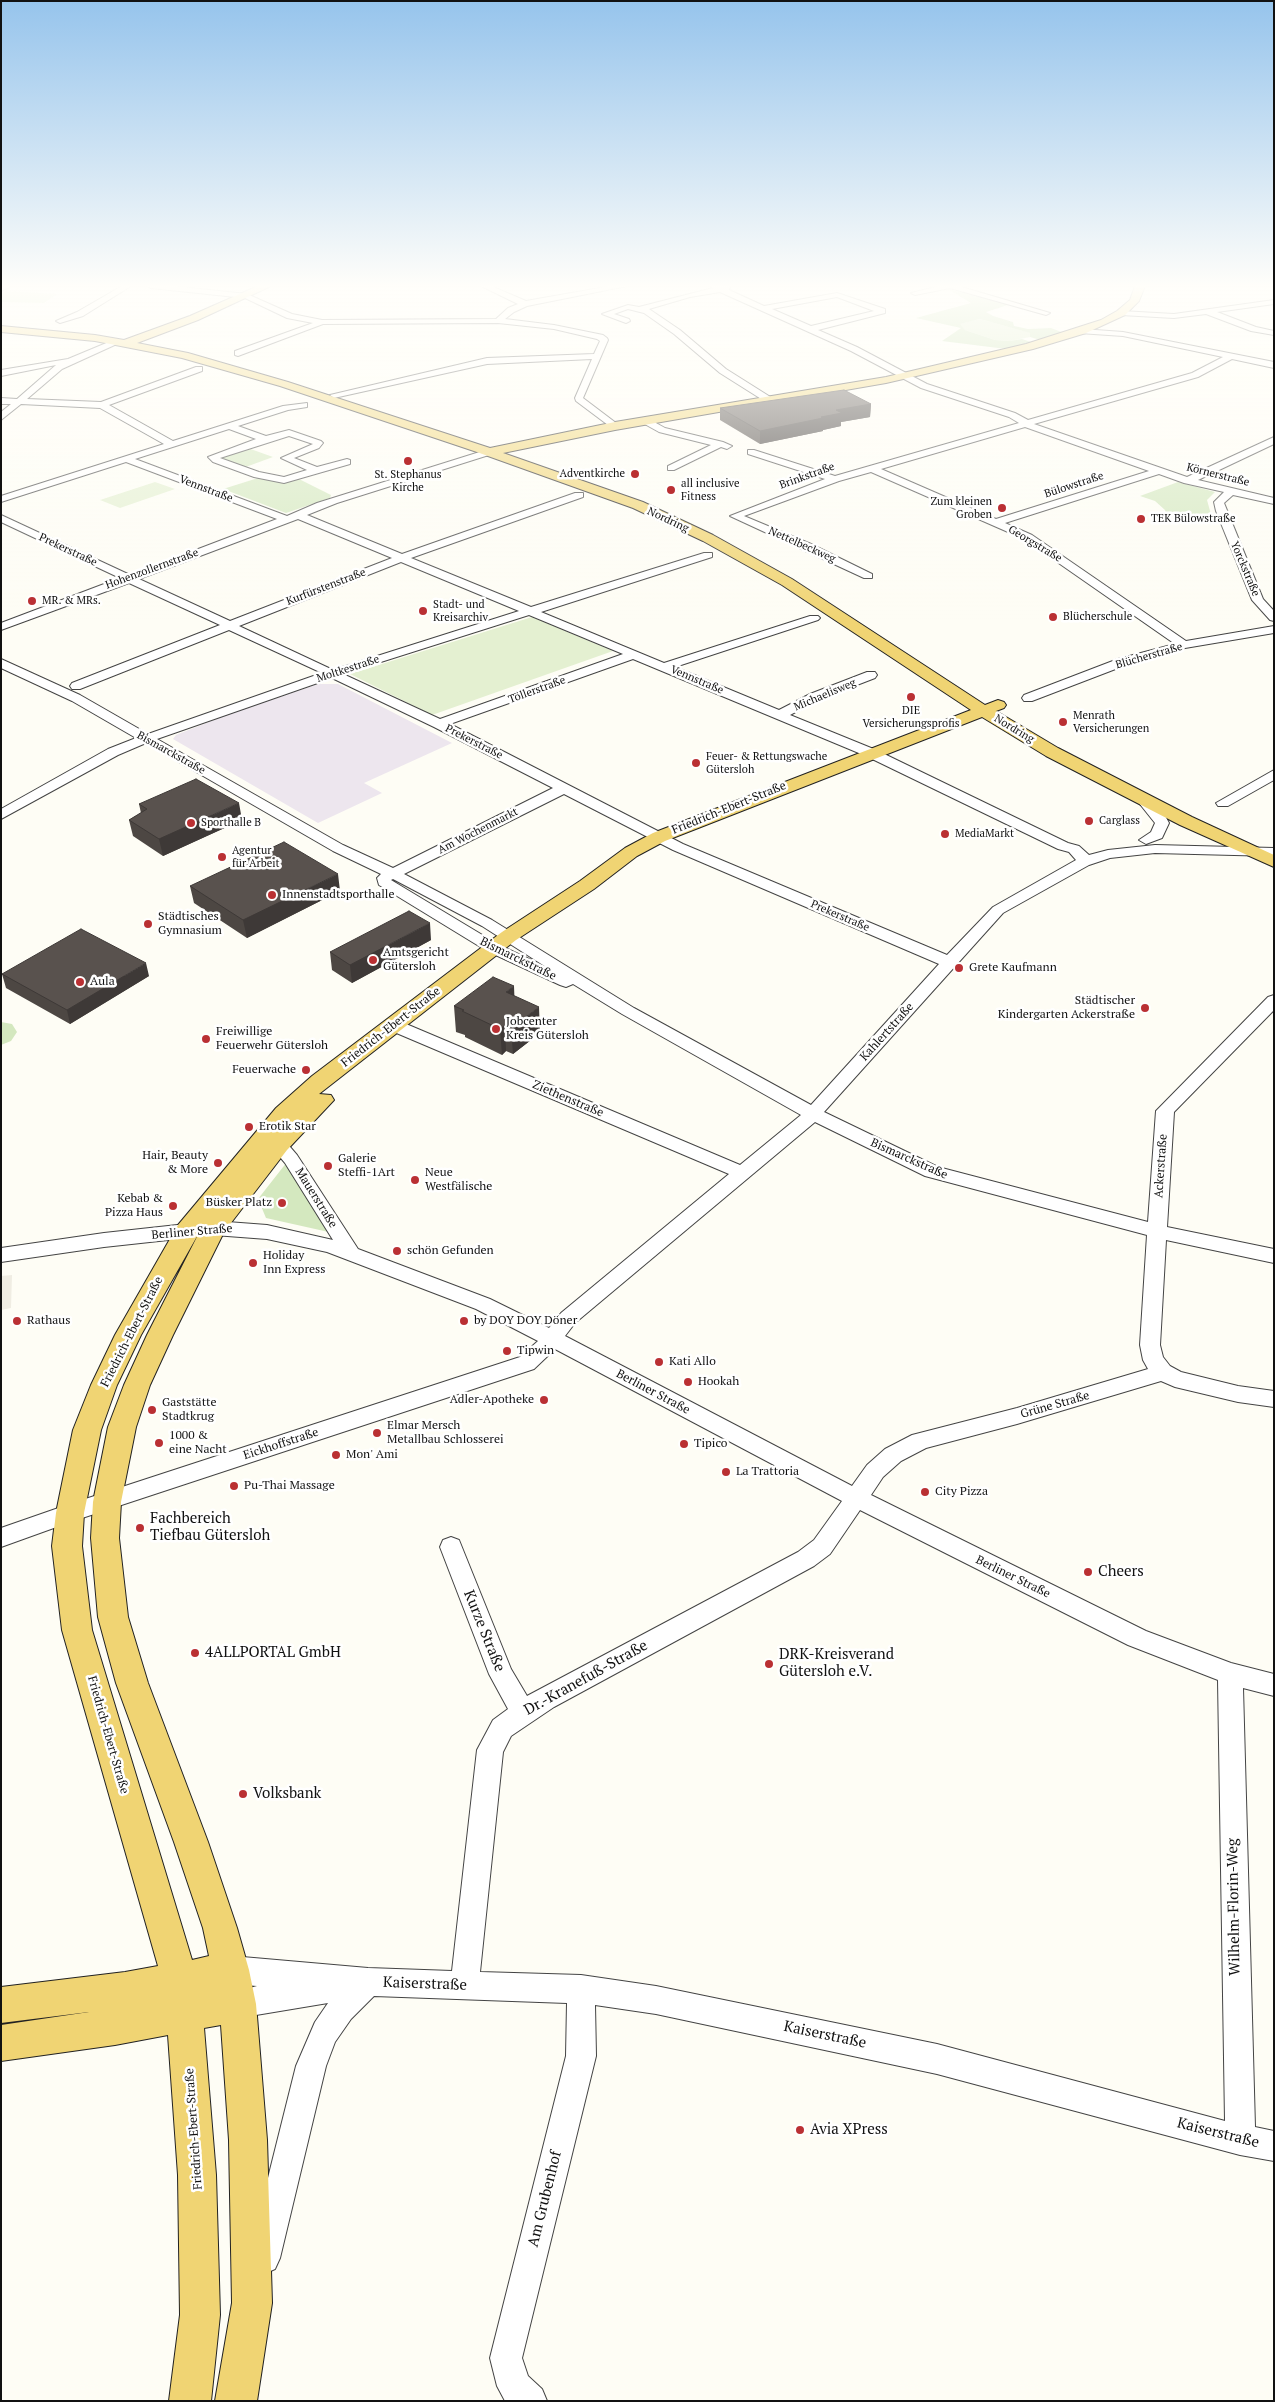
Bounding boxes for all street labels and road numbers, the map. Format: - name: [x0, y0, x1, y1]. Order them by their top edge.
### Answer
- street label: Brinkstraße: [778, 460, 836, 492]
- street label: Körnerstraße: [1185, 461, 1251, 489]
- street label: Bülowstraße: [1043, 469, 1105, 501]
- street label: Vennstraße: [177, 473, 235, 505]
- street label: Nordring: [645, 505, 691, 535]
- street label: Georgstraße: [1006, 523, 1064, 565]
- street label: Nettelbeckweg: [766, 524, 838, 566]
- street label: Prekerstraße: [37, 531, 99, 569]
- street label: Yorckstraße: [1228, 540, 1262, 598]
- street label: Hohenzollernstraße: [104, 546, 200, 592]
- street label: Kurfürstenstraße: [284, 566, 368, 608]
- street label: Blücherstraße: [1114, 640, 1184, 672]
- street label: Moltkestraße: [315, 653, 381, 685]
- street label: Vennstraße: [669, 663, 725, 697]
- street label: Töllerstraße: [507, 674, 567, 706]
- street label: Michaelisweg: [792, 676, 858, 714]
- street label: Nordring: [992, 712, 1036, 746]
- street label: Prekerstraße: [443, 722, 505, 762]
- street label: Bismarckstraße: [135, 729, 207, 777]
- street label: Friedrich-Ebert-Straße: [670, 778, 788, 838]
- street label: Am Wochenmarkt: [436, 805, 520, 857]
- street label: Prekerstraße: [809, 898, 871, 934]
- street label: Bismarckstraße: [478, 934, 558, 984]
- street label: Friedrich-Ebert-Straße: [339, 984, 443, 1070]
- street label: Kahlertstraße: [857, 1000, 917, 1064]
- street label: Ziethenstraße: [530, 1078, 606, 1120]
- street label: Ackerstraße: [1152, 1134, 1170, 1198]
- street label: Bismarckstraße: [868, 1136, 950, 1182]
- street label: Mauerstraße: [292, 1165, 340, 1231]
- street label: Berliner Straße: [151, 1221, 233, 1243]
- street label: Friedrich-Ebert-Straße: [98, 1274, 166, 1390]
- street label: Berliner Straße: [614, 1367, 692, 1417]
- street label: Grüne Straße: [1019, 1388, 1091, 1422]
- street label: Eickhoffstraße: [242, 1425, 320, 1463]
- street label: Berliner Straße: [973, 1553, 1053, 1601]
- street label: Kurze Straße: [459, 1588, 509, 1674]
- street label: Dr.-Kranefuß-Straße: [521, 1637, 651, 1719]
- street label: Friedrich-Ebert-Straße: [84, 1674, 132, 1796]
- street label: Wilhelm-Florin-Weg: [1224, 1838, 1244, 1976]
- street label: Kaiserstraße: [383, 1974, 467, 1994]
- street label: Kaiserstraße: [782, 2017, 868, 2053]
- street label: Friedrich-Ebert-Straße: [183, 2068, 205, 2190]
- street label: Kaiserstraße: [1175, 2114, 1261, 2152]
- street label: Am Grubenhof: [524, 2149, 566, 2249]

